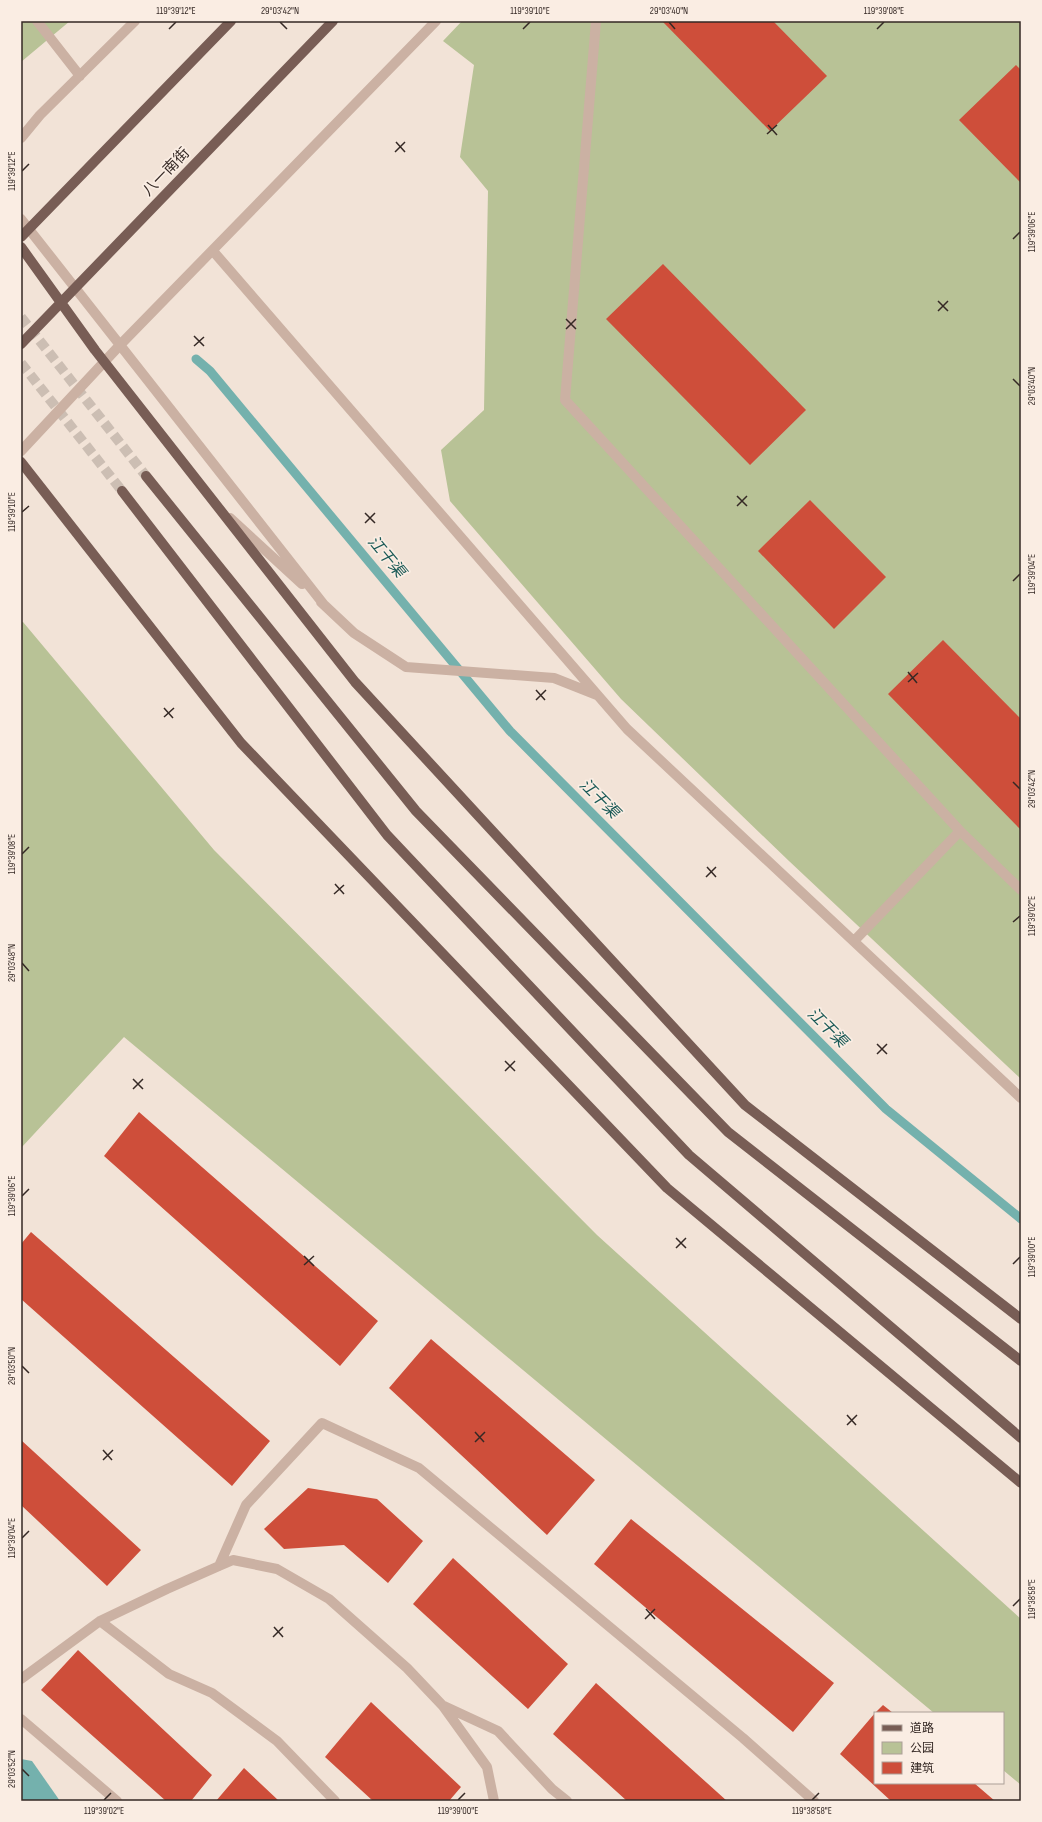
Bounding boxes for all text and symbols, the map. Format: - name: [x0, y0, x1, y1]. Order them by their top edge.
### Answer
- text: 119°39'12"E: [156, 5, 196, 17]
- text: 29°03'42"N: [261, 5, 299, 17]
- text: 119°39'10"E: [510, 5, 550, 17]
- text: 29°03'40"N: [650, 5, 688, 17]
- text: 119°39'08"E: [864, 5, 904, 17]
- street label: 八一南街: [138, 144, 194, 200]
- text: 119°39'12"E: [6, 151, 18, 191]
- text: 119°39'06"E: [1026, 212, 1038, 252]
- text: 29°03'40"N: [1026, 367, 1038, 405]
- text: 119°39'10"E: [6, 492, 18, 532]
- water label: 江干渠: [363, 533, 410, 583]
- text: 119°39'04"E: [1026, 554, 1038, 594]
- text: 29°03'42"N: [1026, 770, 1038, 808]
- water label: 江干渠: [575, 775, 624, 824]
- text: 119°39'08"E: [6, 834, 18, 874]
- text: 119°39'02"E: [1026, 896, 1038, 936]
- text: 29°03'48"N: [6, 944, 18, 982]
- water label: 江干渠: [803, 1004, 852, 1053]
- text: 119°39'06"E: [6, 1176, 18, 1216]
- text: 119°39'00"E: [1026, 1237, 1038, 1277]
- text: 29°03'50"N: [6, 1347, 18, 1385]
- text: 119°39'04"E: [6, 1518, 18, 1558]
- text: 119°38'58"E: [1026, 1579, 1038, 1619]
- legend: [874, 1712, 1004, 1784]
- text: 道路: [910, 1721, 934, 1736]
- text: 公园: [910, 1741, 934, 1756]
- text: 29°03'52"N: [6, 1750, 18, 1788]
- text: 建筑: [910, 1761, 934, 1776]
- text: 119°39'02"E: [84, 1805, 124, 1817]
- text: 119°39'00"E: [438, 1805, 478, 1817]
- text: 119°38'58"E: [792, 1805, 832, 1817]

